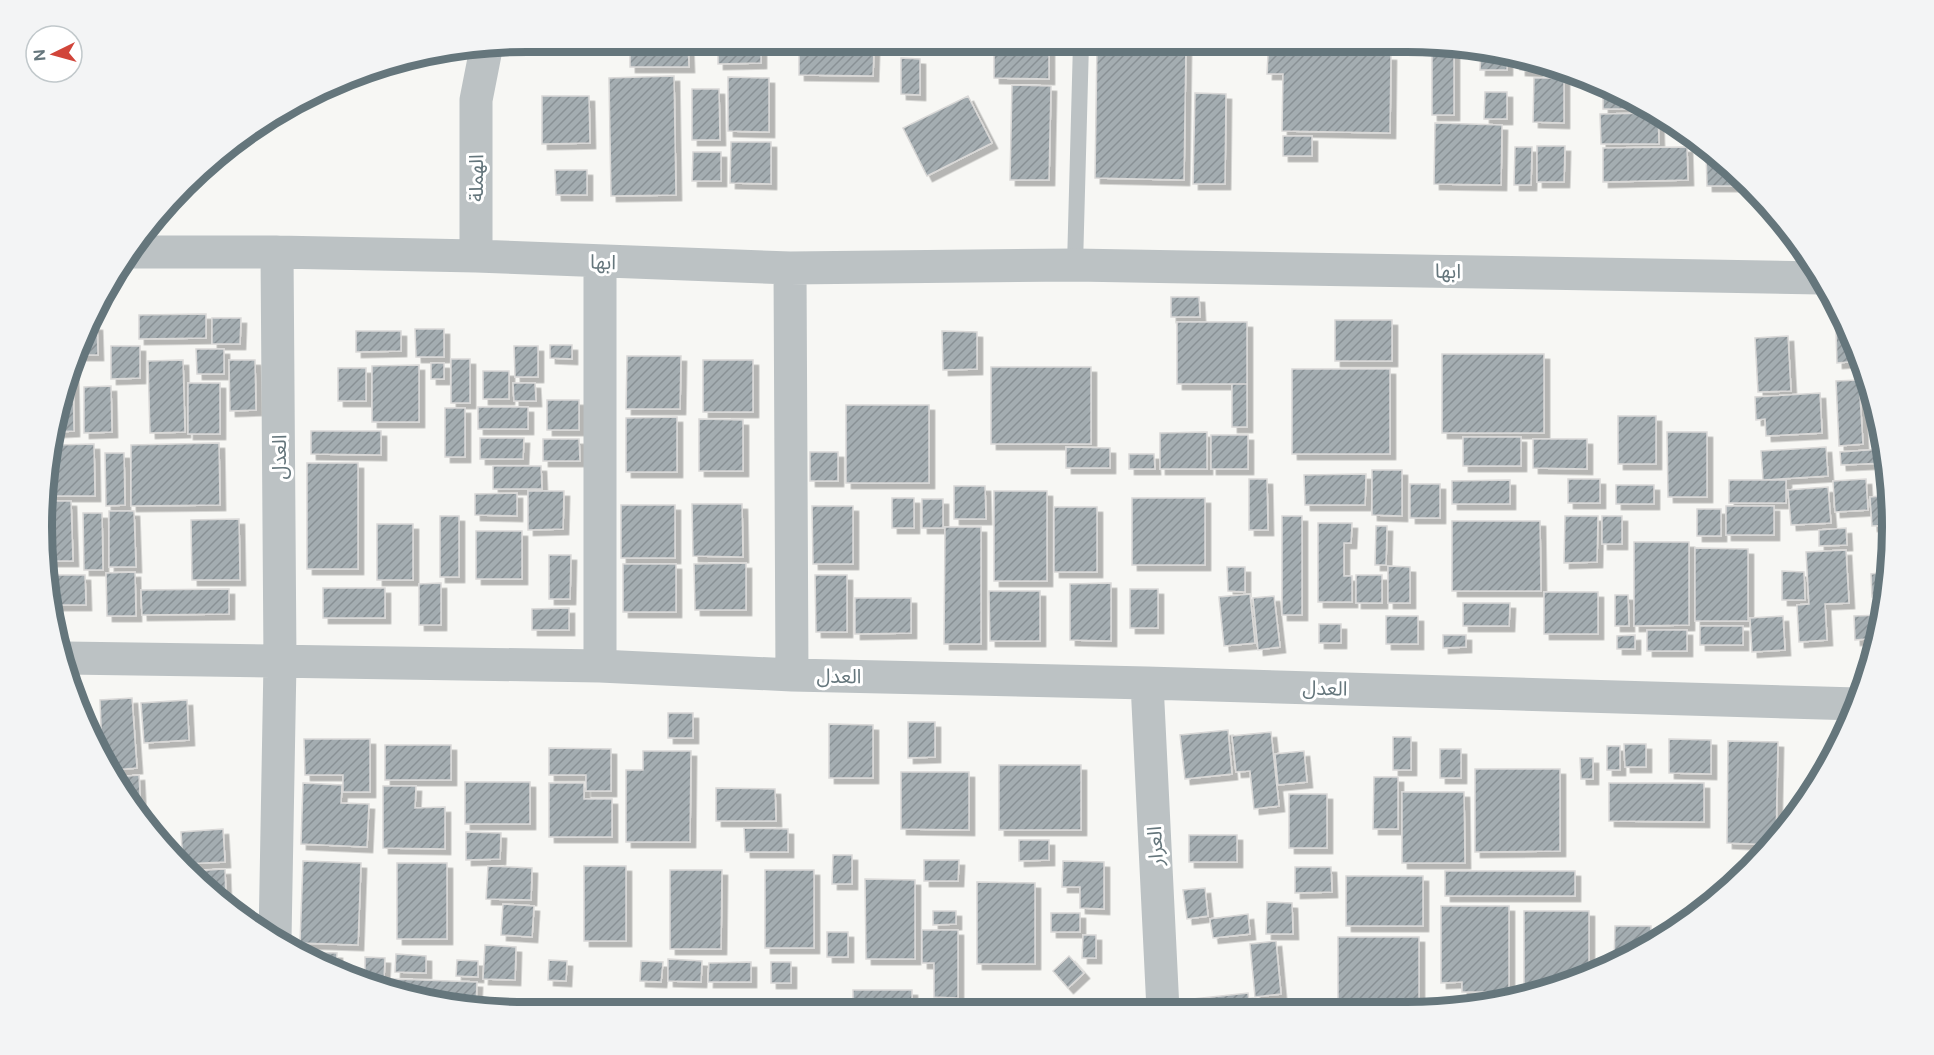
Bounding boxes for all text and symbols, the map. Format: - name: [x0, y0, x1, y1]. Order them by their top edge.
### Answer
- north arrow: [24, 24, 84, 84]
- text: N: [29, 49, 51, 62]
- street label: الهملة: [463, 154, 489, 202]
- street label: ابها: [589, 249, 617, 275]
- street label: ابها: [1435, 258, 1461, 284]
- street label: العدل: [266, 435, 292, 479]
- street label: العدل: [816, 663, 862, 689]
- street label: العدل: [1302, 674, 1348, 702]
- street label: العرار: [1141, 825, 1169, 868]

